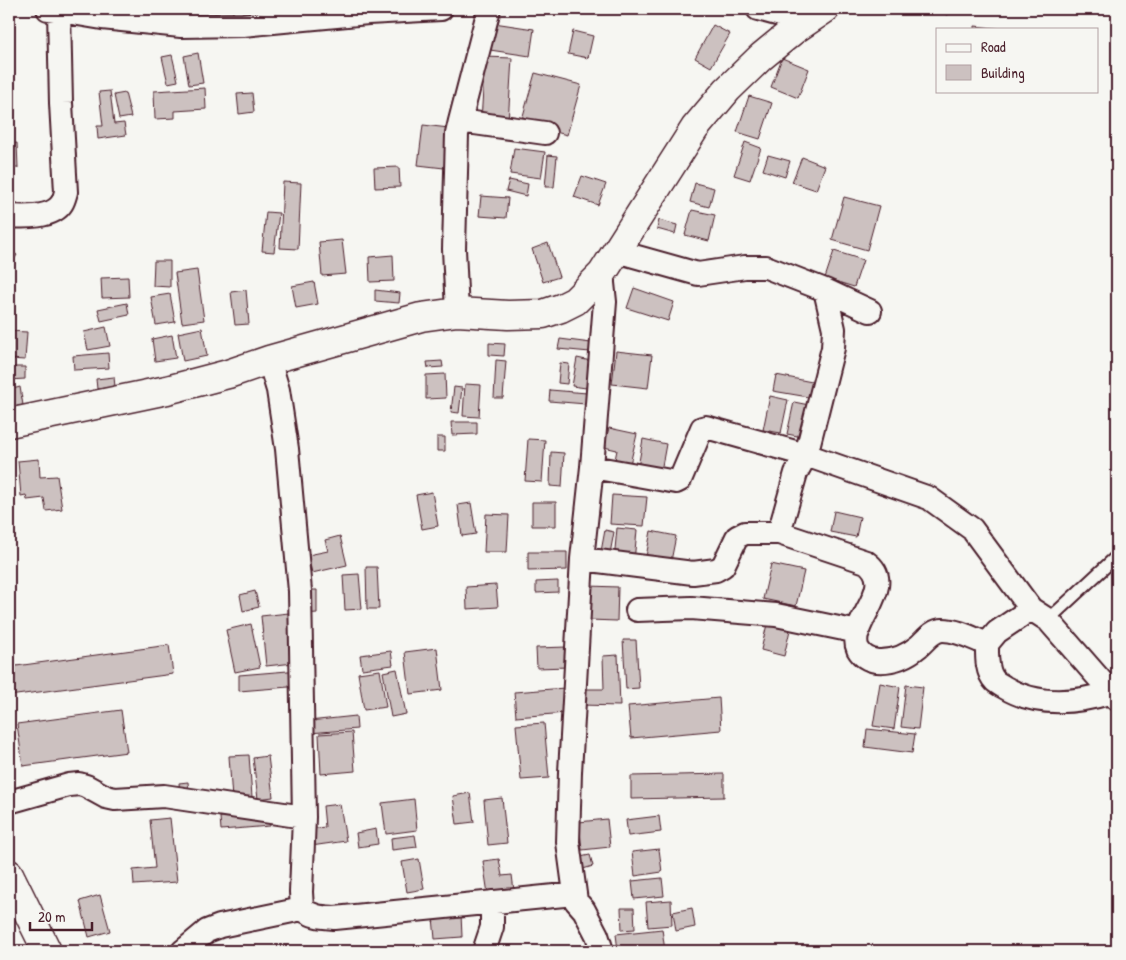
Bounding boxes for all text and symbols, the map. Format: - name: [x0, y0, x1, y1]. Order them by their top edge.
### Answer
- legend: [936, 28, 1098, 92]
- text: Road: [981, 36, 1006, 57]
- text: Building: [981, 62, 1025, 83]
- scale bar: [30, 900, 92, 932]
- text: 20 m: [38, 906, 65, 927]

